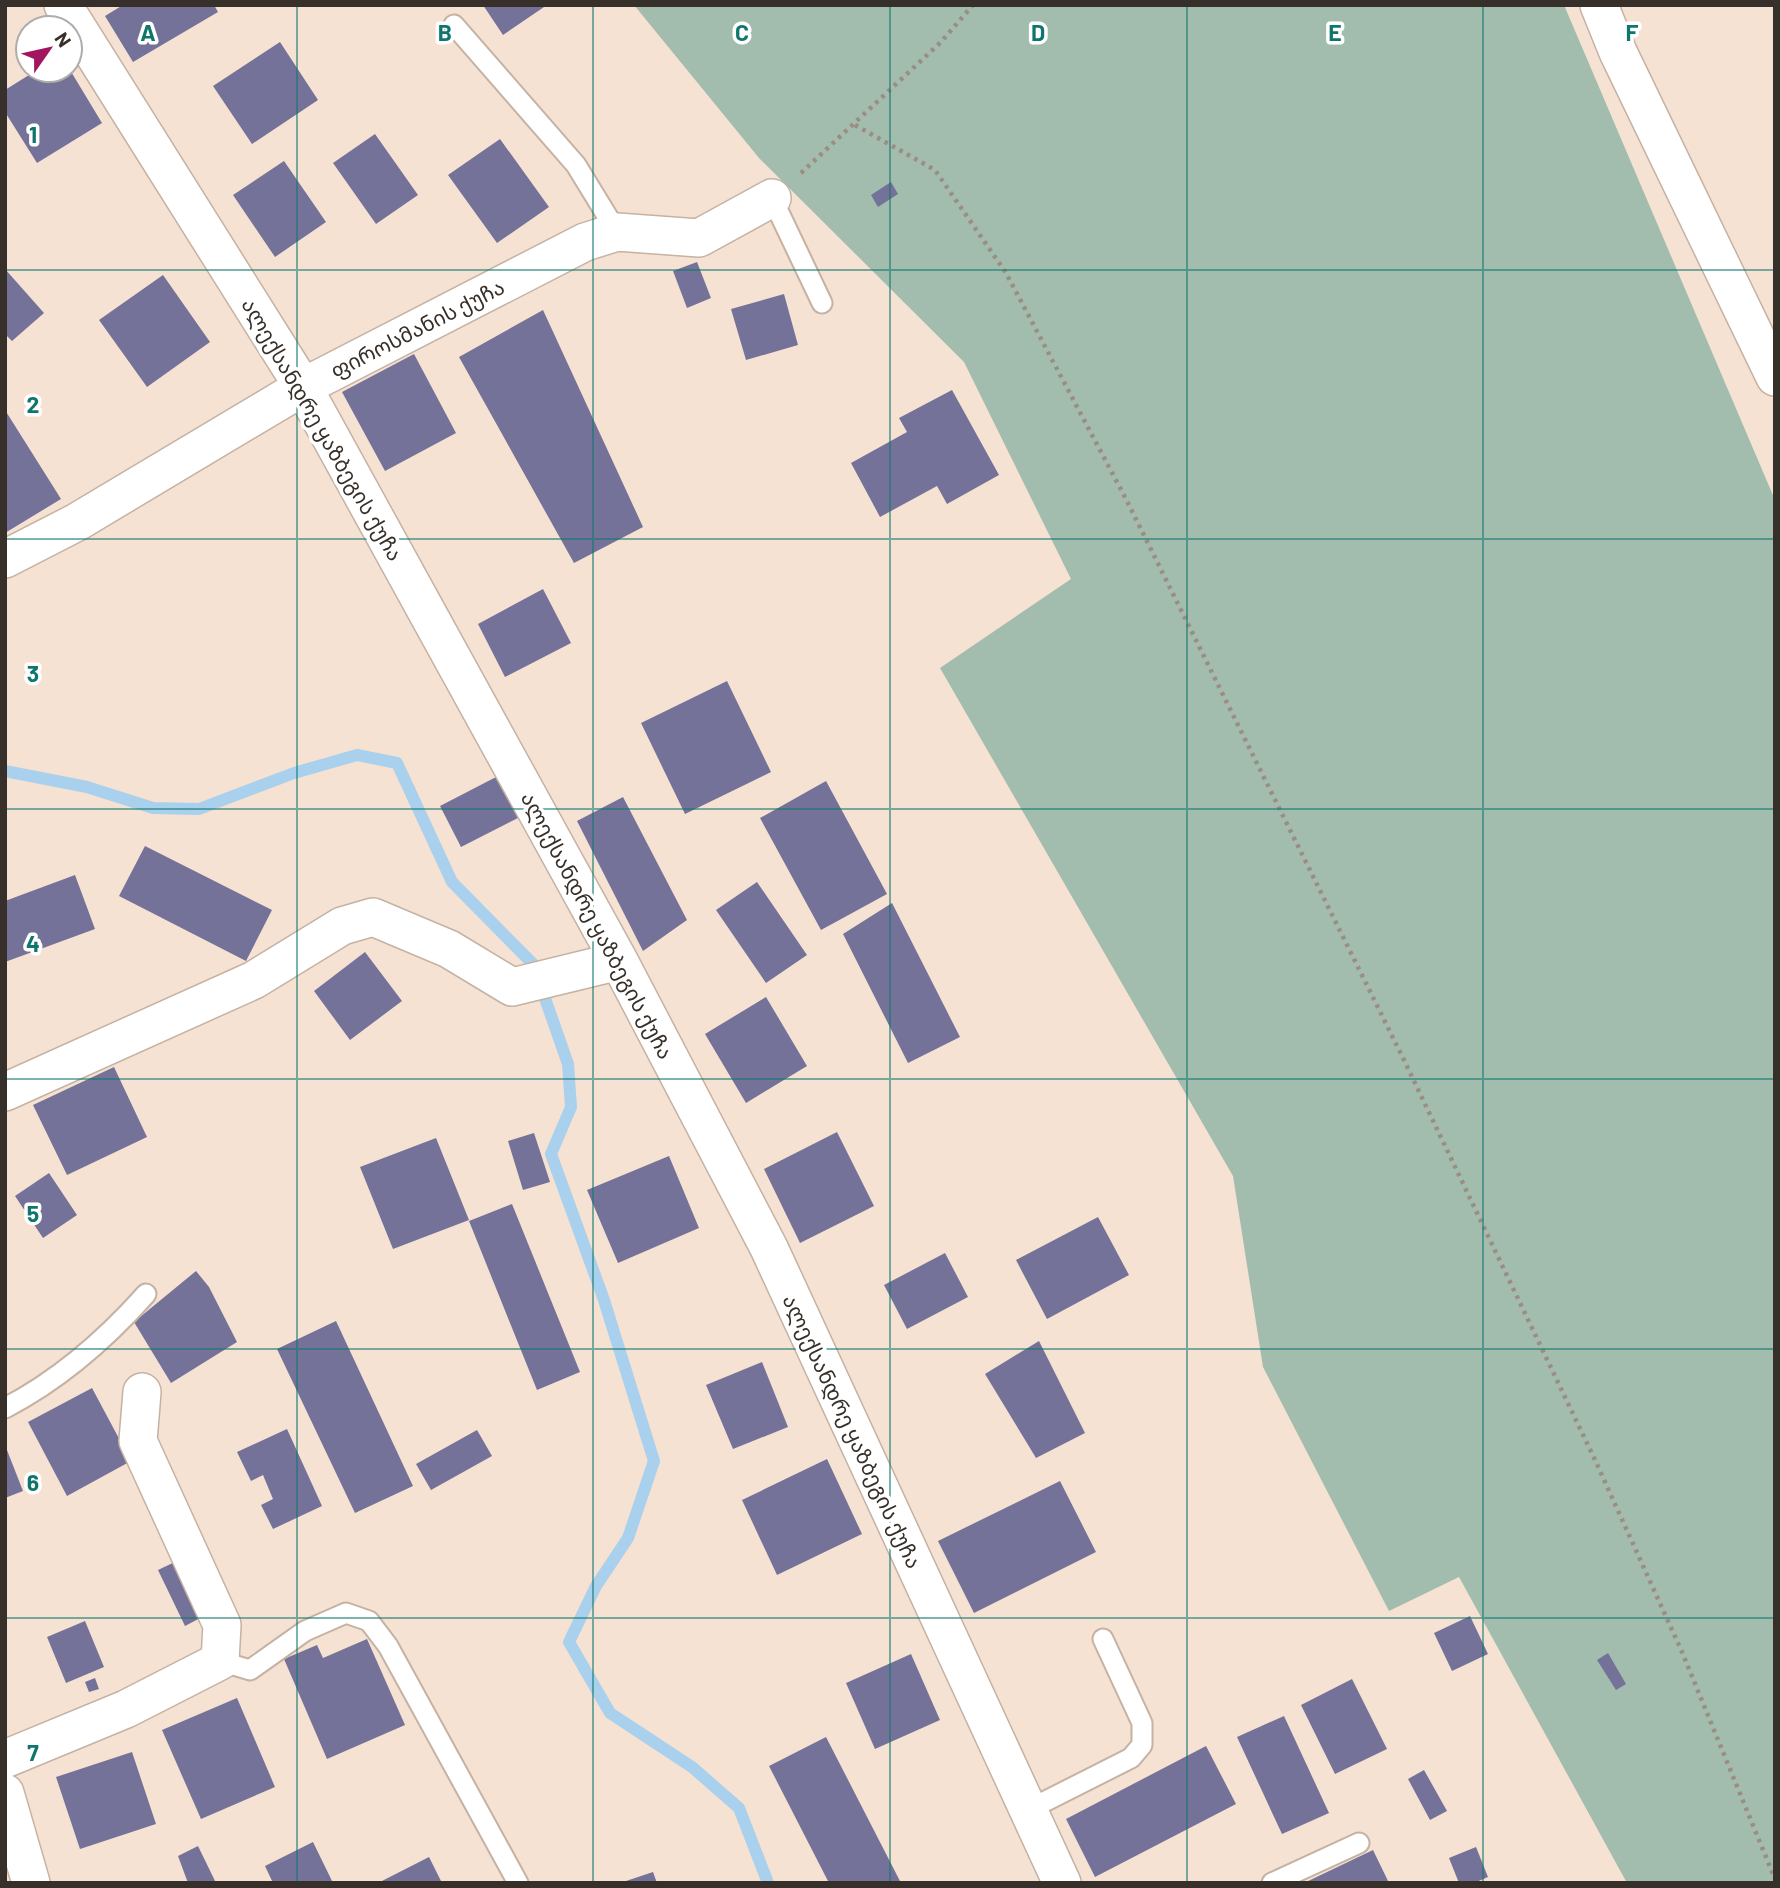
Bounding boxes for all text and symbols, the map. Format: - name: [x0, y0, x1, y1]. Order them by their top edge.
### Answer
- north arrow: [14, 14, 84, 84]
- text: A: [140, 18, 156, 46]
- text: B: [438, 18, 452, 46]
- text: C: [735, 18, 749, 46]
- text: D: [1031, 18, 1045, 46]
- text: E: [1328, 18, 1342, 46]
- text: F: [1626, 18, 1639, 46]
- text: N: [50, 28, 77, 51]
- text: 1: [29, 120, 37, 148]
- street label: ფიროსმანის ქუჩა: [326, 273, 508, 383]
- street label: ალექსანდრე ყაზბეგის ქუჩა: [236, 293, 409, 566]
- text: 2: [27, 390, 39, 418]
- text: 3: [27, 659, 39, 687]
- street label: ალექსანდრე ყაზბეგის ქუჩა: [515, 787, 679, 1064]
- text: 4: [26, 929, 40, 957]
- text: 5: [27, 1199, 39, 1227]
- street label: ალექსანდრე ყაზბეგის ქუჩა: [777, 1290, 928, 1573]
- text: 6: [27, 1468, 39, 1496]
- text: 7: [27, 1738, 39, 1766]

